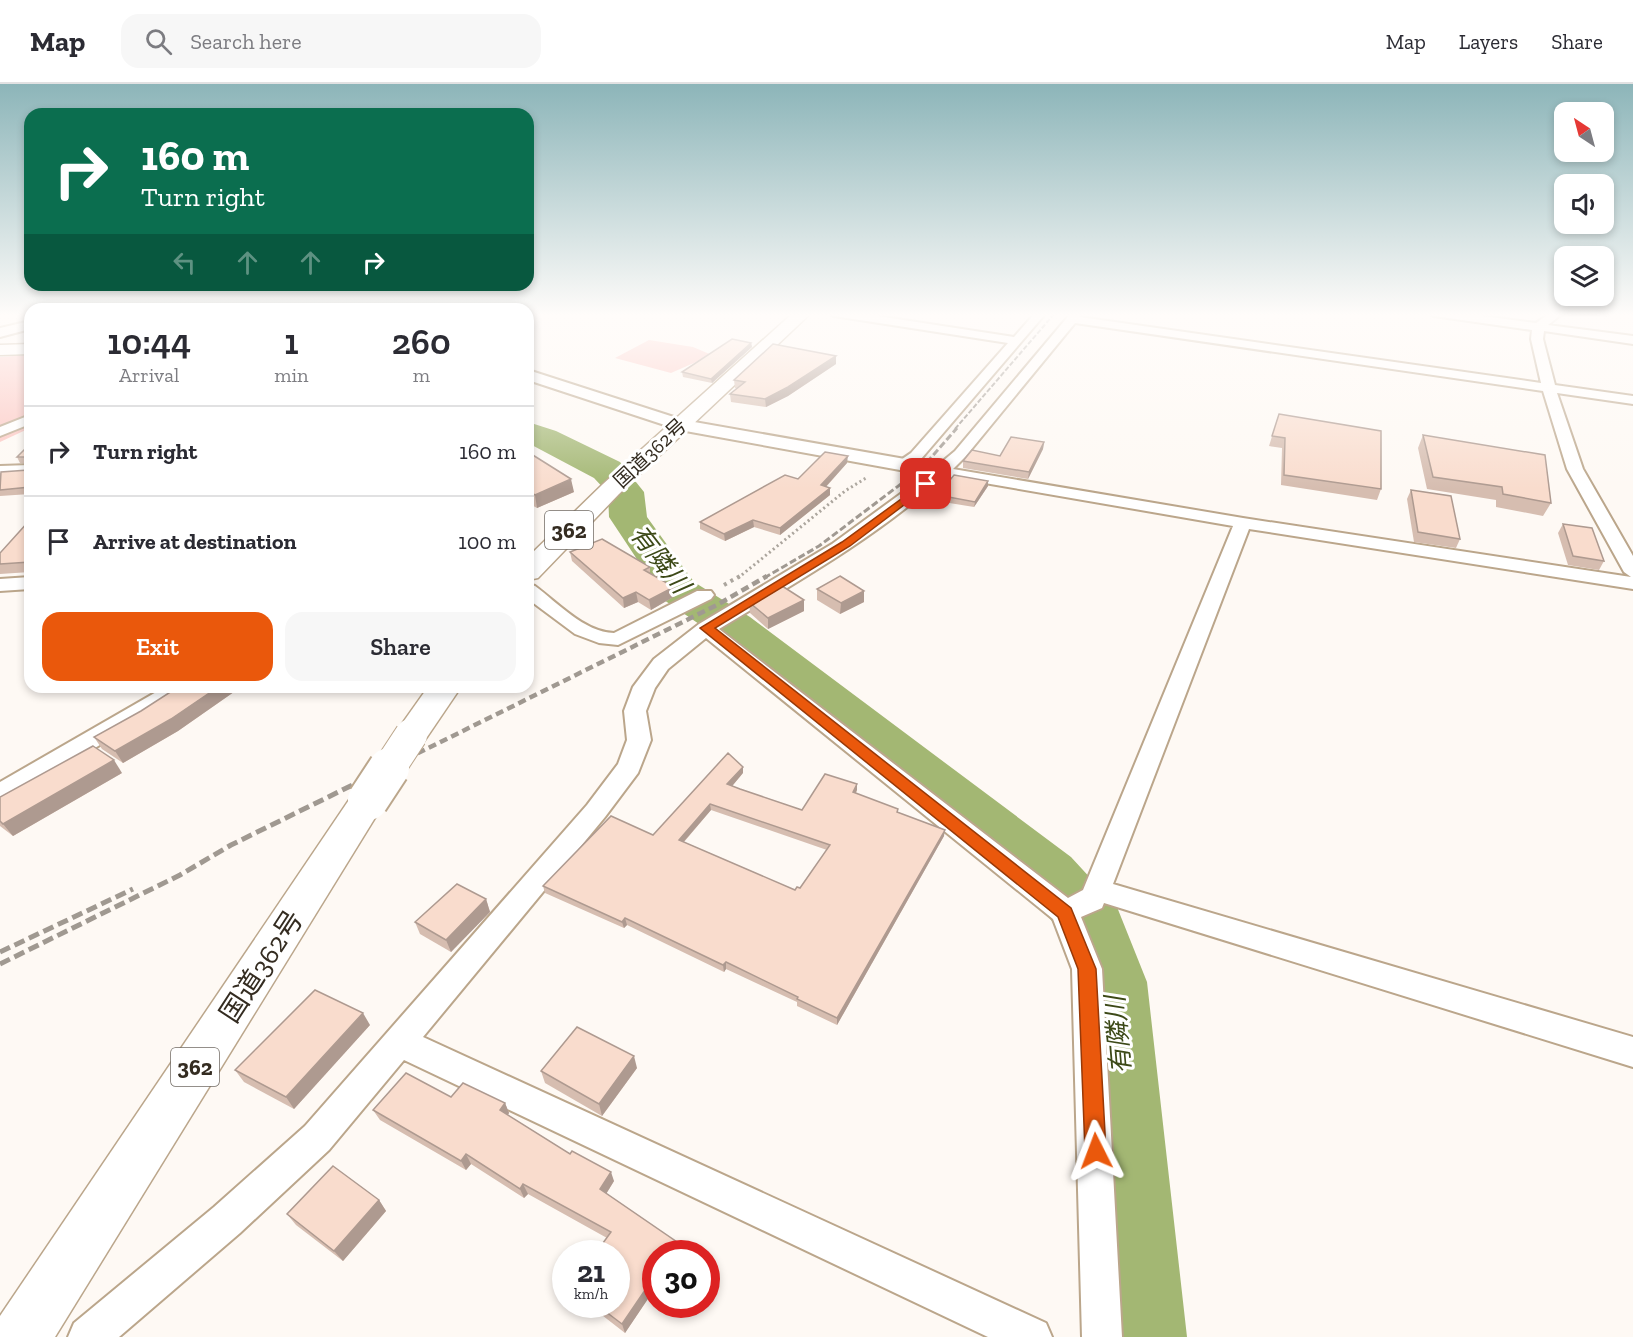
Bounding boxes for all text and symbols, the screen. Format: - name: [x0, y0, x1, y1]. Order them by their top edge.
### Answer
- search box: [121, 14, 541, 68]
- text: Map: [30, 25, 85, 58]
- icon: search: [142, 25, 175, 58]
- text: Search here: [190, 28, 302, 55]
- text: Map: [1386, 29, 1426, 54]
- text: Layers: [1459, 29, 1518, 54]
- text: Share: [1551, 29, 1603, 54]
- north arrow: [1554, 102, 1614, 162]
- map controls: [1554, 102, 1614, 306]
- text: 160 m: [141, 130, 249, 181]
- icon: right: [42, 132, 120, 210]
- button: sound: [1554, 174, 1614, 234]
- text: Turn right: [141, 181, 265, 213]
- icon: left: [168, 246, 201, 279]
- icon: ahead: [231, 246, 264, 279]
- icon: ahead: [294, 246, 327, 279]
- icon: right: [357, 246, 390, 279]
- button: layers: [1554, 246, 1614, 306]
- text: 10:44: [107, 320, 191, 363]
- text: 1: [284, 320, 299, 363]
- text: 260: [392, 320, 451, 363]
- text: Arrival: [119, 363, 179, 387]
- text: min: [274, 363, 309, 387]
- text: m: [413, 363, 430, 387]
- street label: 国道362号: [609, 413, 691, 493]
- icon: right: [42, 435, 75, 468]
- text: Turn right: [93, 438, 197, 465]
- text: 160 m: [459, 438, 516, 465]
- pin: [900, 458, 951, 509]
- icon: arrive: [909, 467, 942, 500]
- road number: 362: [545, 511, 593, 549]
- water label: 有隣川: [623, 518, 698, 602]
- icon: arrive: [42, 525, 75, 558]
- text: Arrive at destination: [93, 528, 296, 555]
- text: 100 m: [458, 528, 516, 555]
- button: Exit: [42, 612, 273, 681]
- button: Share: [285, 612, 516, 681]
- street label: 国道362号: [213, 904, 310, 1029]
- water label: 有隣川: [1098, 992, 1137, 1075]
- road number: 362: [171, 1048, 219, 1086]
- position arrow: [1064, 1119, 1128, 1183]
- speed limit sign: 30: [642, 1240, 720, 1318]
- text: 21: [577, 1254, 605, 1290]
- text: km/h: [574, 1285, 608, 1303]

